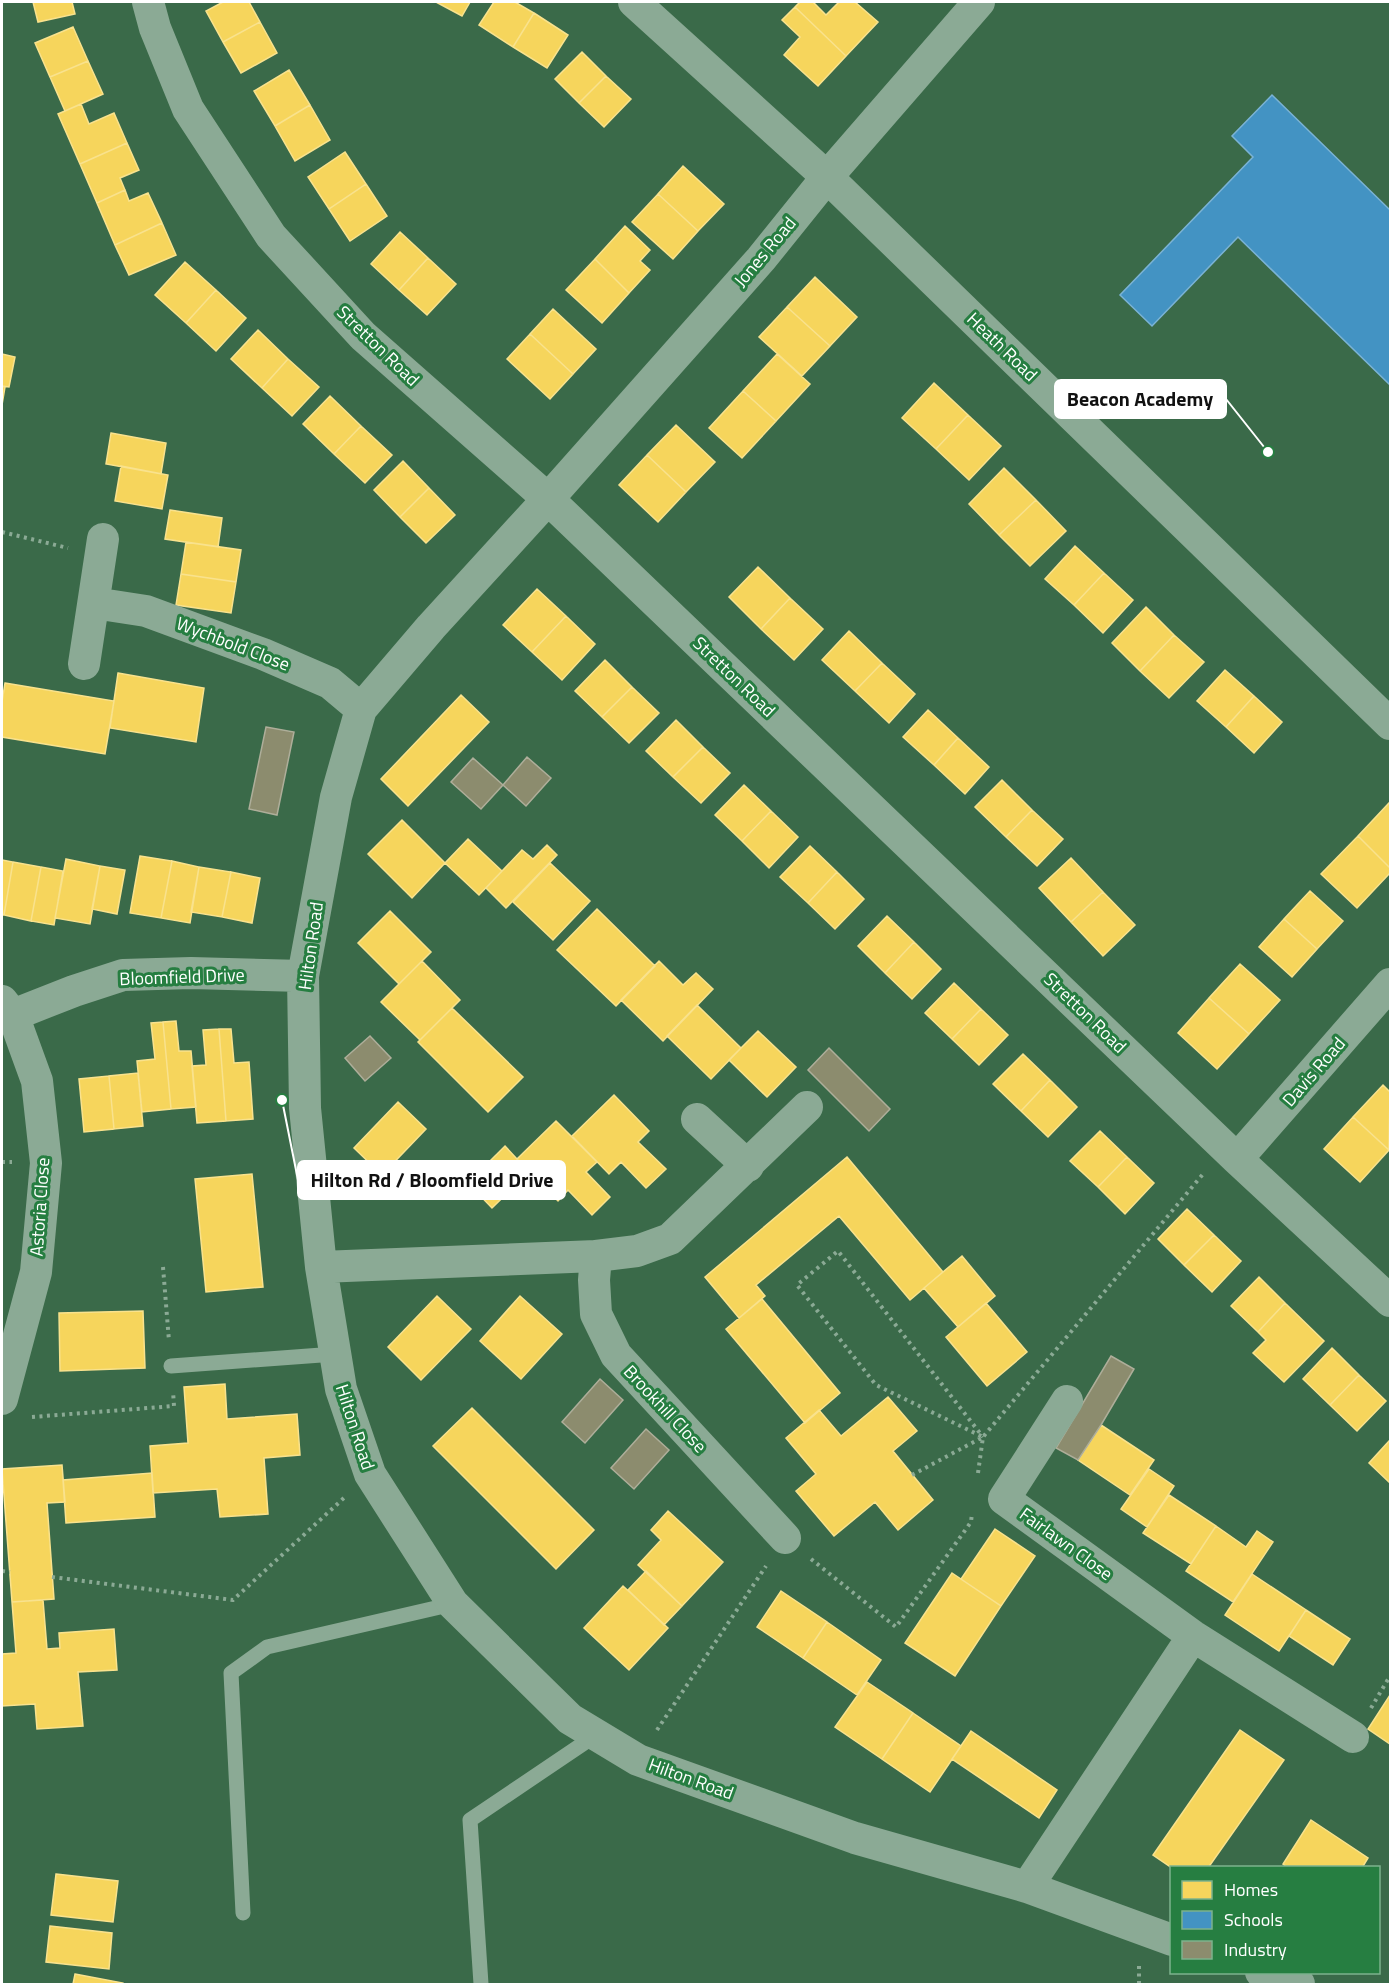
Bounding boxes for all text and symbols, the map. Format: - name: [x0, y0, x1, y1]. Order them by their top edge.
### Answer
- street label: Jones Road: [727, 211, 802, 293]
- street label: Stretton Road: [331, 299, 426, 392]
- street label: Heath Road: [961, 306, 1044, 387]
- callout: Beacon Academy: [1055, 380, 1226, 418]
- text: Beacon Academy: [1067, 383, 1213, 414]
- street label: Wychbold Close: [173, 610, 294, 678]
- street label: Stretton Road: [687, 630, 782, 723]
- street label: Hilton Road: [291, 900, 330, 992]
- street label: Bloomfield Drive: [119, 961, 245, 992]
- street label: Stretton Road: [1038, 966, 1133, 1059]
- street label: Davis Road: [1276, 1031, 1352, 1112]
- street label: Astoria Close: [23, 1157, 56, 1257]
- callout: Hilton Rd / Bloomfield Drive: [298, 1161, 565, 1199]
- text: Hilton Rd / Bloomfield Drive: [310, 1164, 554, 1195]
- street label: Brookhill Close: [617, 1359, 713, 1459]
- street label: Hilton Road: [329, 1381, 382, 1473]
- street label: Fairlawn Close: [1014, 1500, 1119, 1587]
- street label: Hilton Road: [645, 1751, 737, 1806]
- legend: [1170, 1866, 1380, 1974]
- text: Homes: [1224, 1876, 1278, 1903]
- text: Schools: [1224, 1906, 1283, 1933]
- text: Industry: [1224, 1936, 1287, 1963]

